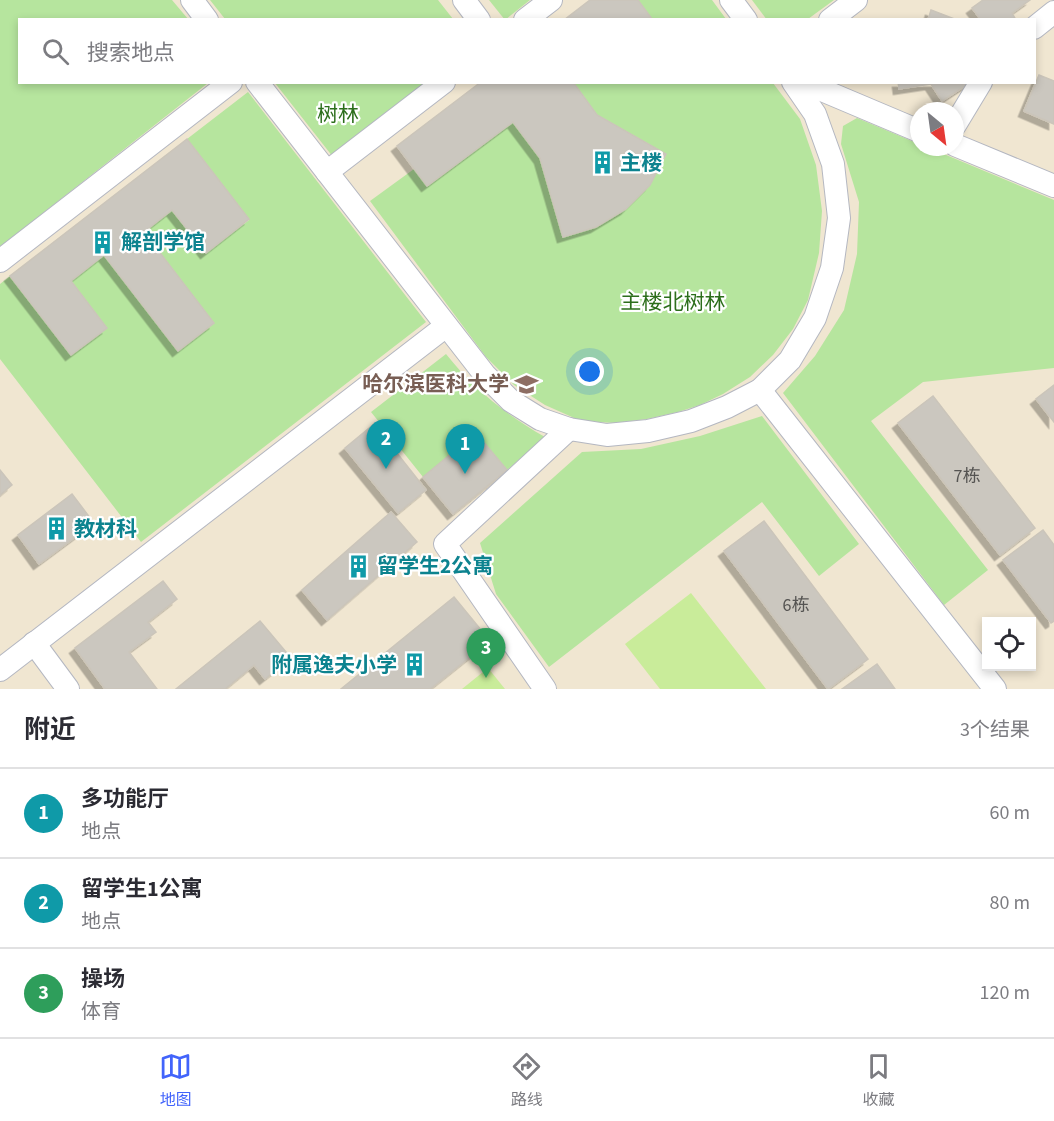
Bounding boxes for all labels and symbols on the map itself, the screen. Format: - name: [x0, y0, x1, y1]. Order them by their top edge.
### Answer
- park label: 树林: [317, 99, 359, 129]
- north arrow: [910, 102, 964, 156]
- place label: 主楼: [620, 148, 662, 178]
- building icon: 主楼: [589, 150, 615, 176]
- place label: 解剖学馆: [121, 227, 205, 257]
- building icon: 解剖学馆: [90, 229, 116, 255]
- park label: 主楼北树林: [621, 287, 726, 317]
- your location: [575, 357, 604, 386]
- place label: 哈尔滨医科大学: [362, 369, 509, 399]
- school or university icon: 哈尔滨医科大学: [514, 371, 540, 397]
- pin: 2: [366, 420, 406, 469]
- pin: 1: [446, 424, 484, 474]
- house number: 7栋: [954, 464, 980, 489]
- place label: 教材科: [74, 514, 137, 544]
- building icon: 教材科: [43, 516, 69, 542]
- place label: 留学生2公寓: [377, 551, 493, 581]
- building icon: 留学生2公寓: [346, 553, 372, 579]
- house number: 6栋: [783, 593, 809, 618]
- pin: 3: [466, 628, 506, 678]
- place label: 附属逸夫小学: [271, 650, 397, 680]
- building icon: 附属逸夫小学: [402, 652, 428, 678]

